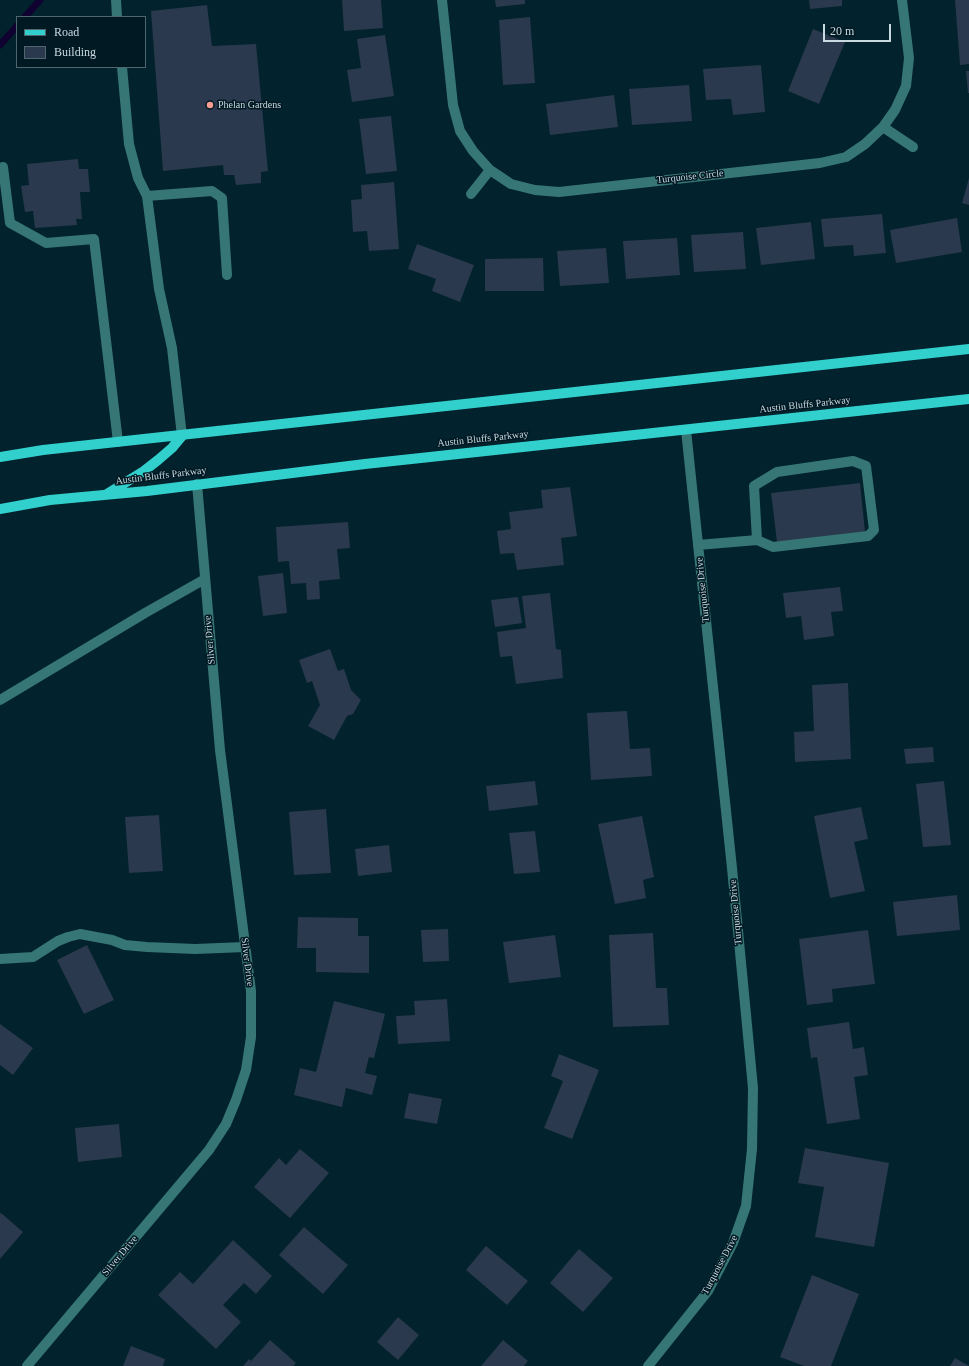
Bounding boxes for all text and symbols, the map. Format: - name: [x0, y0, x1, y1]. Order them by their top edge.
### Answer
- legend: [16, 16, 146, 68]
- scale bar: [825, 16, 893, 42]
- text: 20 m: [830, 24, 854, 38]
- text: Road: [54, 25, 79, 39]
- text: Building: [54, 45, 96, 59]
- place label: Phelan Gardens: [218, 99, 281, 111]
- marker: Phelan Gardens: [205, 100, 215, 110]
- street label: Turquoise Circle: [656, 168, 724, 186]
- street label: Austin Bluffs Parkway: [759, 394, 851, 416]
- street label: Austin Bluffs Parkway: [437, 428, 529, 450]
- street label: Austin Bluffs Parkway: [115, 464, 207, 488]
- street label: Turquoise Drive: [694, 557, 712, 623]
- street label: Silver Drive: [202, 615, 218, 665]
- street label: Turquoise Drive: [727, 879, 745, 945]
- street label: Silver Drive: [238, 937, 256, 987]
- street label: Silver Drive: [100, 1233, 140, 1279]
- street label: Turquoise Drive: [699, 1233, 741, 1297]

